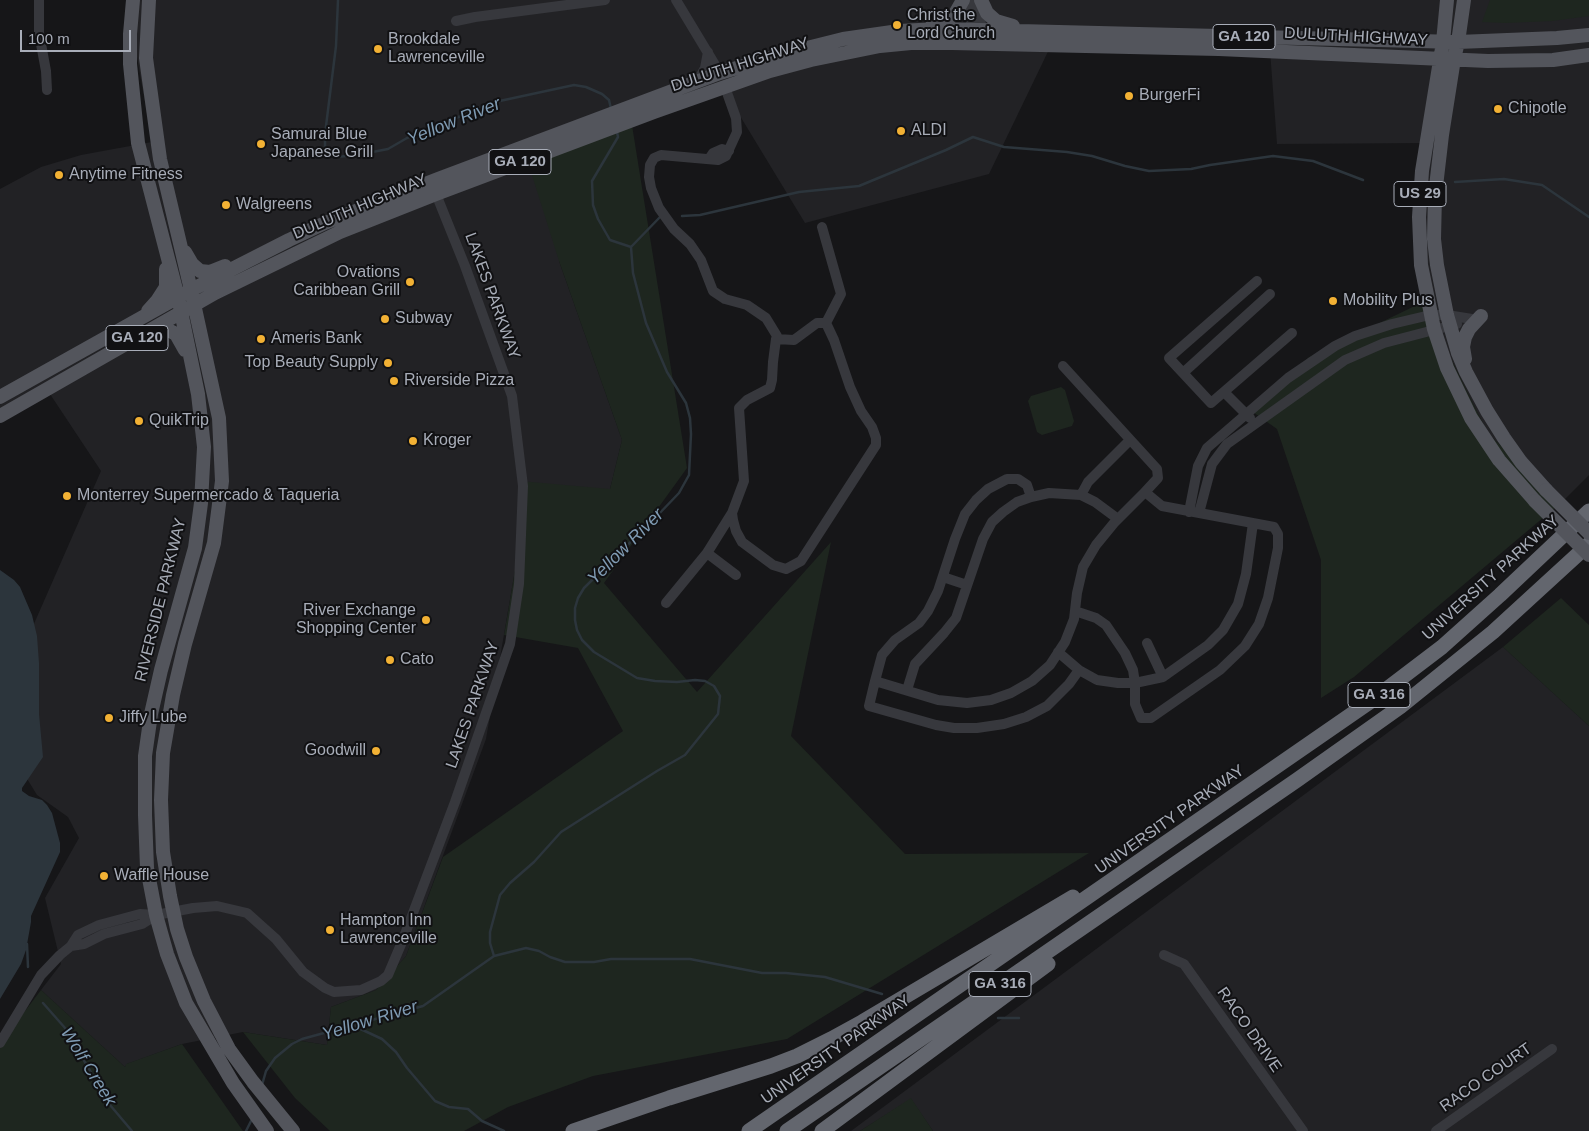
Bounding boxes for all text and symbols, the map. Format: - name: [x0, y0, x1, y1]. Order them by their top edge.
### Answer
- place label: Christ the Lord Church: [907, 6, 995, 44]
- marker: Christ the Lord Church: [891, 19, 903, 31]
- scale bar: [22, 20, 134, 52]
- road number: GA 120: [1213, 24, 1275, 50]
- street label: DULUTH HIGHWAY: [1284, 24, 1428, 50]
- text: 100 m: [28, 30, 70, 47]
- place label: Brookdale Lawrenceville: [388, 30, 485, 68]
- street label: DULUTH HIGHWAY: [669, 34, 811, 96]
- marker: Brookdale Lawrenceville: [372, 43, 384, 55]
- place label: BurgerFi: [1139, 86, 1200, 106]
- marker: BurgerFi: [1123, 90, 1135, 102]
- water label: Yellow River: [404, 93, 504, 151]
- place label: Chipotle: [1508, 99, 1567, 119]
- marker: Chipotle: [1492, 103, 1504, 115]
- place label: ALDI: [911, 121, 947, 141]
- place label: Samurai Blue Japanese Grill: [271, 125, 373, 163]
- marker: ALDI: [895, 125, 907, 137]
- marker: Samurai Blue Japanese Grill: [255, 138, 267, 150]
- road number: GA 120: [489, 150, 551, 174]
- place label: Anytime Fitness: [69, 165, 183, 185]
- marker: Anytime Fitness: [53, 169, 65, 181]
- street label: DULUTH HIGHWAY: [290, 170, 430, 244]
- road number: US 29: [1394, 182, 1446, 206]
- place label: Walgreens: [236, 195, 312, 215]
- marker: Walgreens: [220, 199, 232, 211]
- street label: LAKES PARKWAY: [460, 230, 524, 362]
- place label: Ovations Caribbean Grill: [293, 263, 400, 301]
- marker: Ovations Caribbean Grill: [404, 276, 416, 288]
- place label: Mobility Plus: [1343, 291, 1433, 311]
- marker: Mobility Plus: [1327, 295, 1339, 307]
- place label: Subway: [395, 309, 452, 329]
- marker: Subway: [379, 313, 391, 325]
- road number: GA 120: [106, 326, 168, 350]
- place label: Ameris Bank: [271, 329, 362, 349]
- marker: Ameris Bank: [255, 333, 267, 345]
- place label: Top Beauty Supply: [245, 353, 378, 373]
- marker: Top Beauty Supply: [382, 357, 394, 369]
- place label: Riverside Pizza: [404, 371, 514, 391]
- marker: Riverside Pizza: [388, 375, 400, 387]
- place label: QuikTrip: [149, 411, 209, 431]
- marker: QuikTrip: [133, 415, 145, 427]
- place label: Kroger: [423, 431, 471, 451]
- marker: Kroger: [407, 435, 419, 447]
- place label: Monterrey Supermercado & Taqueria: [77, 486, 339, 506]
- marker: Monterrey Supermercado & Taqueria: [61, 490, 73, 502]
- water label: Yellow River: [583, 504, 669, 590]
- street label: UNIVERSITY PARKWAY: [1419, 511, 1563, 645]
- street label: RIVERSIDE PARKWAY: [131, 516, 191, 684]
- place label: River Exchange Shopping Center: [296, 601, 416, 639]
- marker: River Exchange Shopping Center: [420, 614, 432, 626]
- street label: LAKES PARKWAY: [442, 639, 504, 771]
- place label: Cato: [400, 650, 434, 670]
- marker: Cato: [384, 654, 396, 666]
- road number: GA 316: [1348, 682, 1410, 708]
- place label: Jiffy Lube: [119, 708, 187, 728]
- marker: Jiffy Lube: [103, 712, 115, 724]
- place label: Goodwill: [305, 741, 366, 761]
- marker: Goodwill: [370, 745, 382, 757]
- street label: UNIVERSITY PARKWAY: [1092, 761, 1248, 879]
- place label: Waffle House: [114, 866, 209, 886]
- marker: Waffle House: [98, 870, 110, 882]
- place label: Hampton Inn Lawrenceville: [340, 911, 437, 949]
- marker: Hampton Inn Lawrenceville: [324, 924, 336, 936]
- road number: GA 316: [969, 972, 1031, 996]
- street label: RACO DRIVE: [1213, 984, 1285, 1076]
- street label: UNIVERSITY PARKWAY: [758, 991, 914, 1109]
- water label: Yellow River: [319, 996, 421, 1046]
- water label: Wolf Creek: [55, 1024, 121, 1110]
- street label: RACO COURT: [1437, 1039, 1535, 1117]

